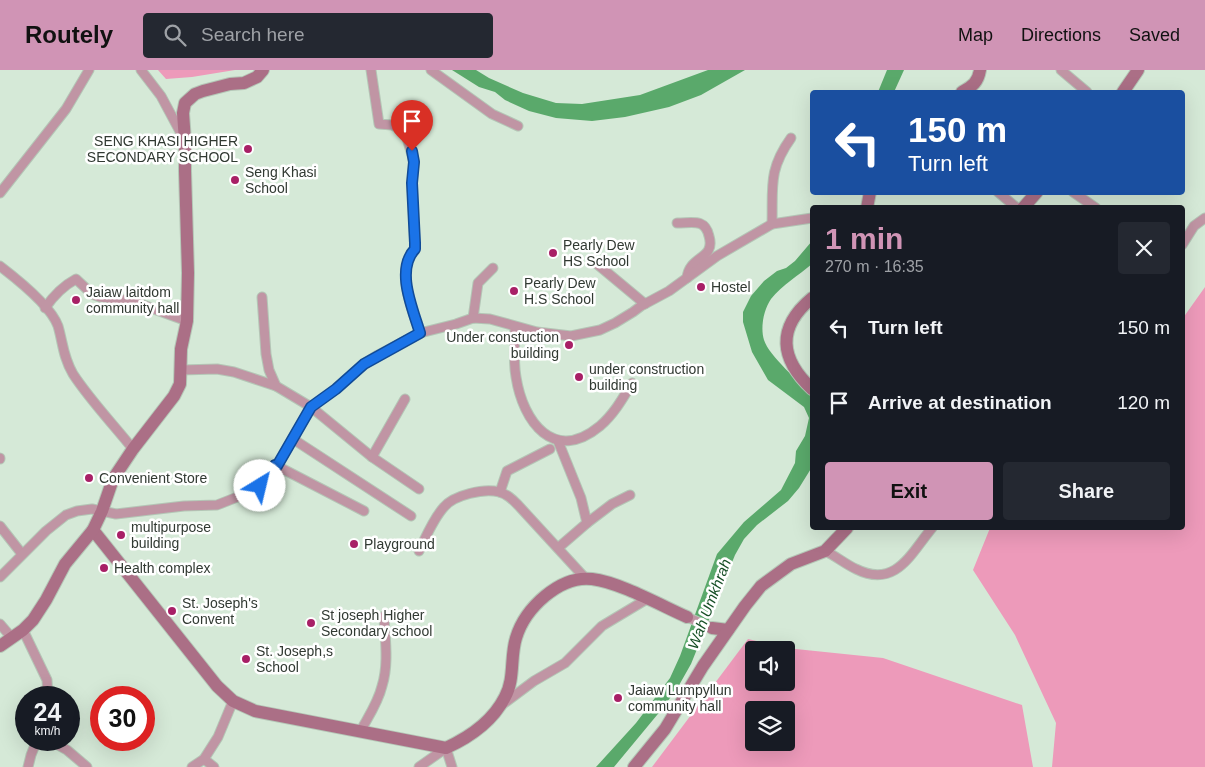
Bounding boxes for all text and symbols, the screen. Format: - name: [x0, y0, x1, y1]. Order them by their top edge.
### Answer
- search box: [143, 13, 493, 58]
- text: Routely: [25, 21, 113, 48]
- icon: search: [161, 21, 189, 49]
- text: Search here: [201, 24, 305, 45]
- text: Map: [958, 25, 993, 45]
- text: Directions: [1021, 25, 1101, 45]
- text: Saved: [1129, 25, 1180, 45]
- pin: [391, 100, 433, 151]
- icon: arrive: [398, 107, 426, 135]
- icon: left: [825, 110, 890, 175]
- text: 150 m: [908, 110, 1007, 149]
- place label: SENG KHASI HIGHER SECONDARY SCHOOL: [87, 133, 238, 165]
- marker: SENG KHASI HIGHER SECONDARY SCHOOL: [242, 143, 254, 155]
- text: Turn left: [908, 151, 988, 176]
- place label: Seng Khasi School: [245, 164, 317, 196]
- marker: Seng Khasi School: [229, 174, 241, 186]
- text: 1 min: [825, 222, 903, 255]
- button: close: [1118, 222, 1170, 274]
- place label: Pearly Dew HS School: [563, 237, 635, 269]
- marker: Pearly Dew HS School: [547, 247, 559, 259]
- text: 270 m · 16:35: [825, 258, 924, 275]
- place label: Pearly Dew H.S School: [524, 275, 596, 307]
- place label: Hostel: [711, 279, 751, 295]
- marker: Hostel: [695, 281, 707, 293]
- place label: Jaiaw laitdom community hall: [86, 284, 179, 316]
- marker: Pearly Dew H.S School: [508, 285, 520, 297]
- marker: Jaiaw laitdom community hall: [70, 294, 82, 306]
- icon: left: [825, 314, 853, 342]
- text: Turn left: [868, 317, 943, 338]
- text: 150 m: [1117, 317, 1170, 338]
- place label: Under constuction building: [446, 329, 559, 361]
- marker: Under constuction building: [563, 339, 575, 351]
- place label: under construction building: [589, 361, 704, 393]
- marker: under construction building: [573, 371, 585, 383]
- icon: arrive: [825, 389, 853, 417]
- text: Arrive at destination: [868, 392, 1052, 413]
- text: 120 m: [1117, 392, 1170, 413]
- position arrow: [233, 459, 285, 511]
- button: Exit: [825, 462, 993, 520]
- button: Share: [1003, 462, 1170, 520]
- place label: Convenient Store: [99, 470, 207, 486]
- marker: Convenient Store: [83, 472, 95, 484]
- place label: multipurpose building: [131, 519, 211, 551]
- marker: multipurpose building: [115, 529, 127, 541]
- place label: Playground: [364, 536, 435, 552]
- marker: Playground: [348, 538, 360, 550]
- water label: Wah Umkhrah: [684, 556, 734, 652]
- place label: Health complex: [114, 560, 211, 576]
- marker: Health complex: [98, 562, 110, 574]
- place label: St. Joseph's Convent: [182, 595, 258, 627]
- marker: St. Joseph's Convent: [166, 605, 178, 617]
- place label: St joseph Higher Secondary school: [321, 607, 432, 639]
- marker: St joseph Higher Secondary school: [305, 617, 317, 629]
- map controls: [745, 641, 795, 751]
- button: sound: [745, 641, 795, 691]
- place label: St. Joseph,s School: [256, 643, 333, 675]
- marker: St. Joseph,s School: [240, 653, 252, 665]
- place label: Jaiaw Lumpyllun community hall: [628, 682, 732, 714]
- speed limit sign: 30: [90, 686, 155, 751]
- marker: Jaiaw Lumpyllun community hall: [612, 692, 624, 704]
- text: 24: [34, 698, 61, 726]
- button: layers: [745, 701, 795, 751]
- text: km/h: [34, 724, 61, 738]

